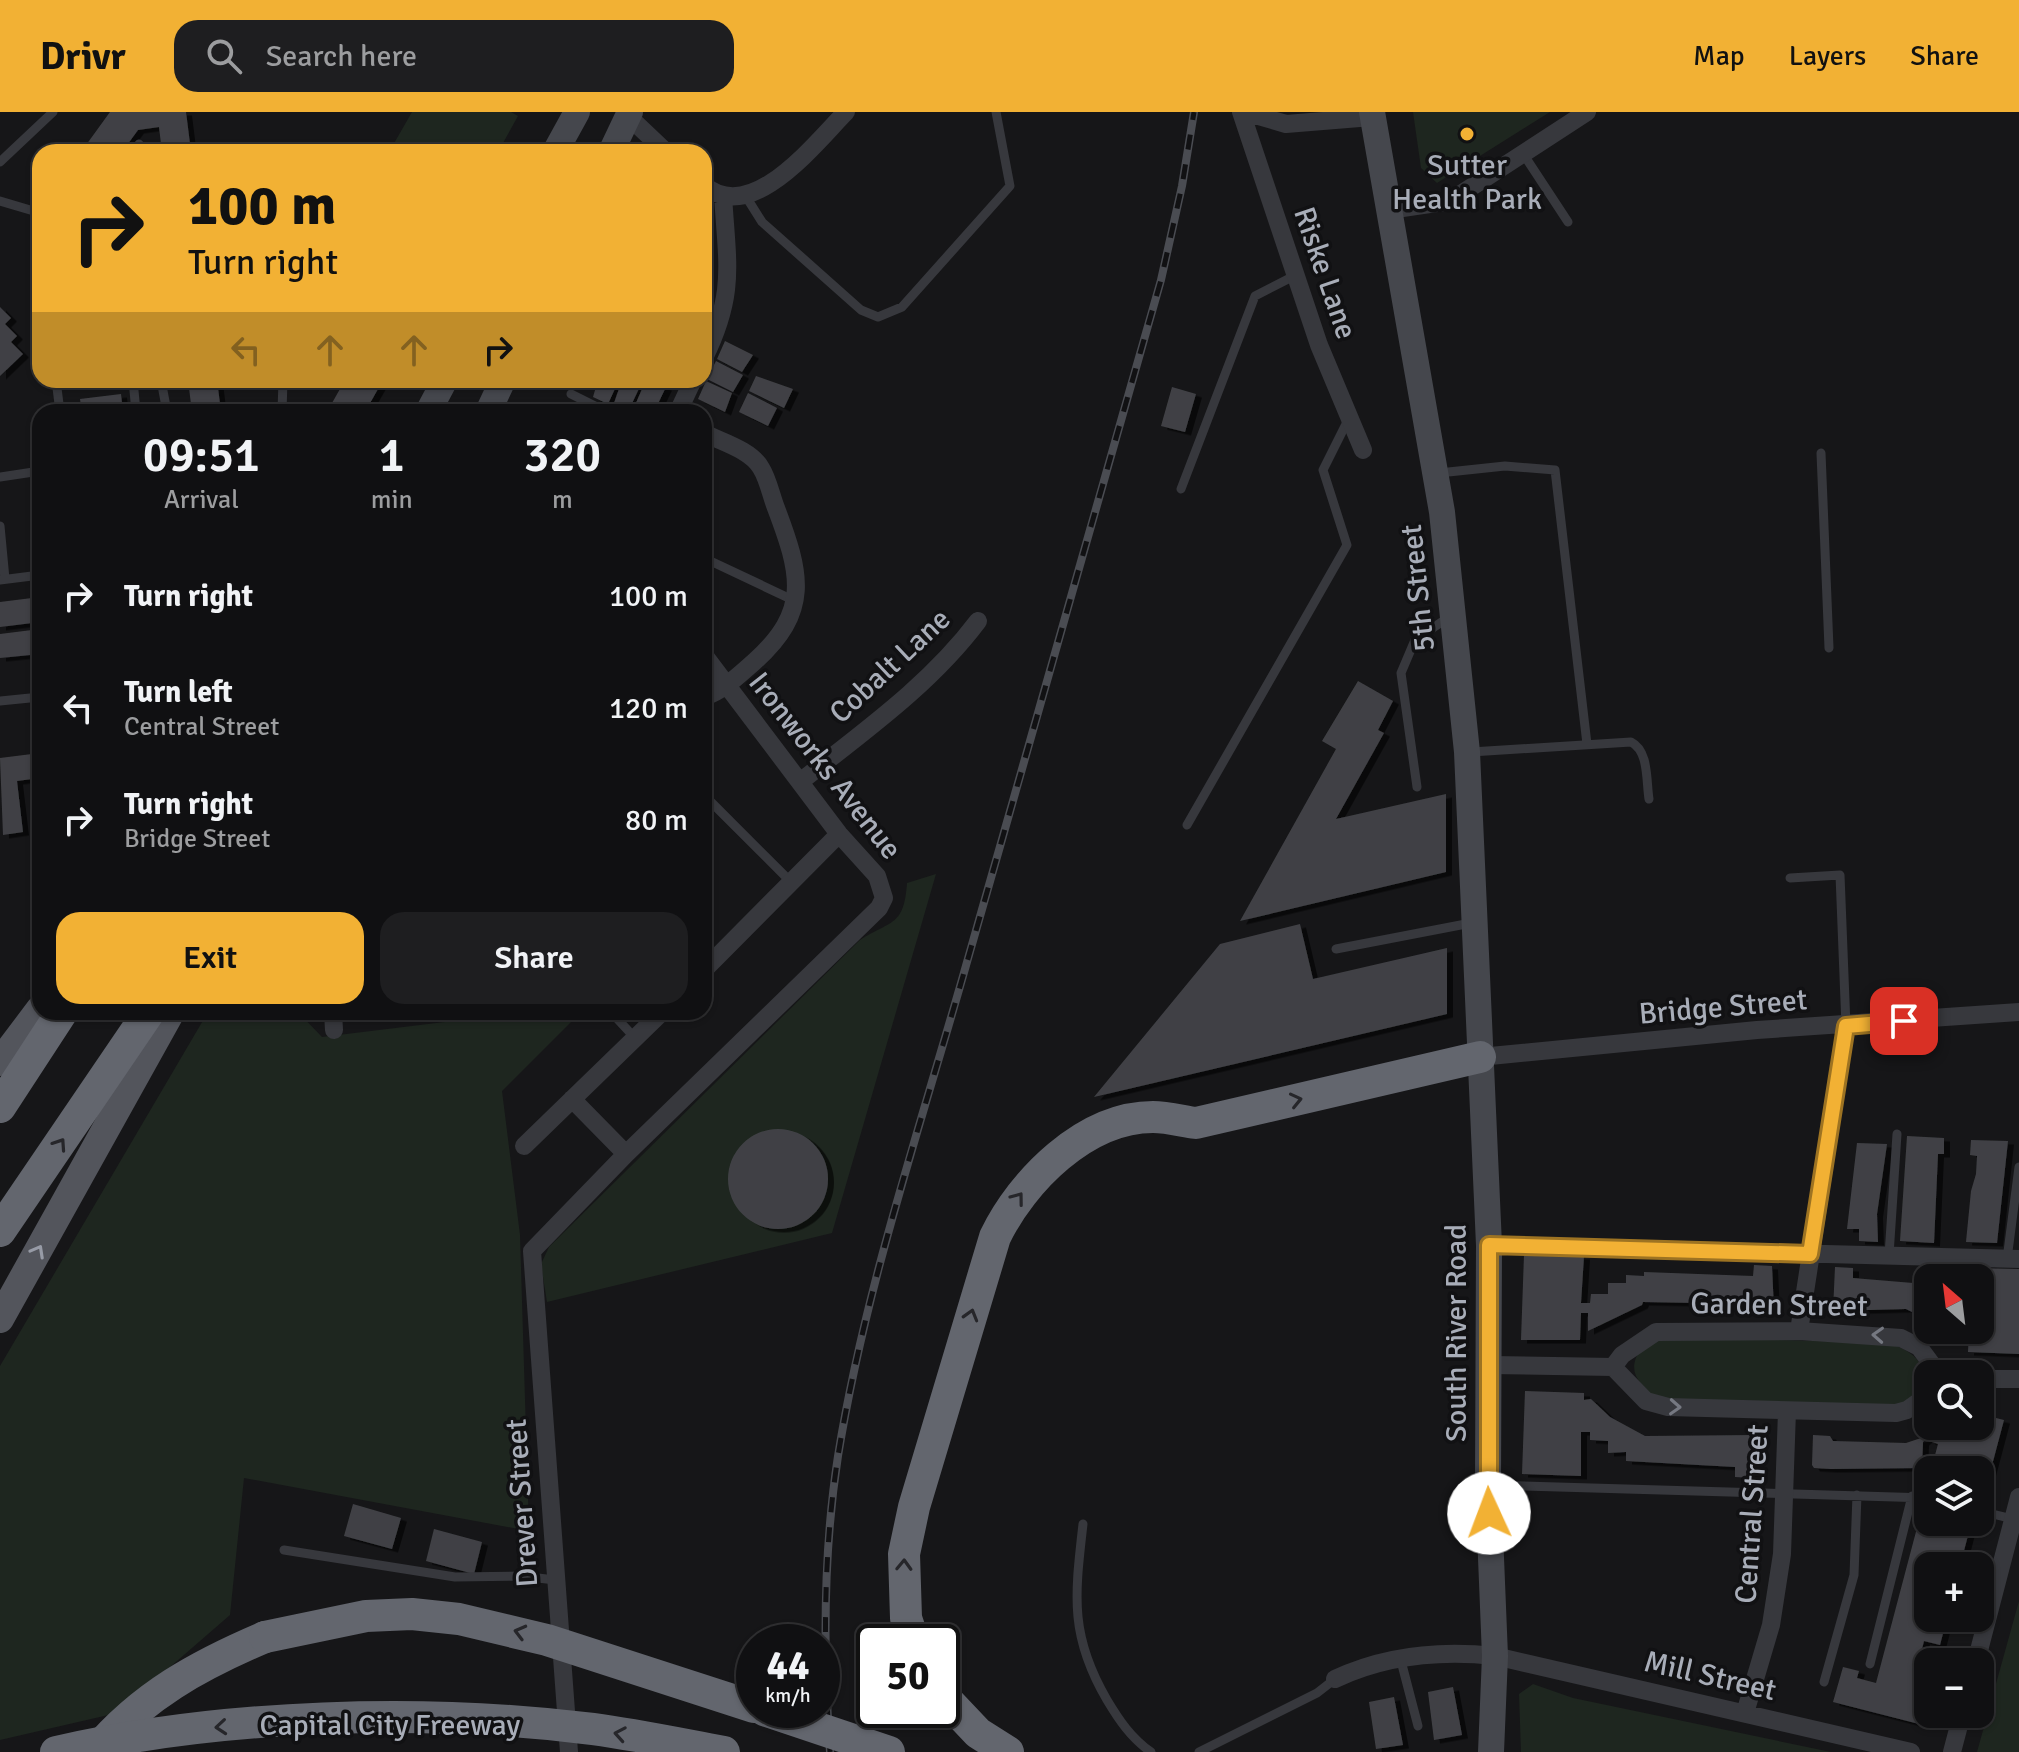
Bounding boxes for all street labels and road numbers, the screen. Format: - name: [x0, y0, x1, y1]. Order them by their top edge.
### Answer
- street label: Riske Lane: [1285, 202, 1365, 344]
- street label: 5th Street: [1393, 523, 1443, 653]
- street label: Cobalt Lane: [822, 601, 958, 731]
- street label: Ironworks Avenue: [740, 665, 910, 867]
- street label: Bridge Street: [1637, 981, 1809, 1033]
- street label: South River Road: [1438, 1224, 1475, 1442]
- street label: Garden Street: [1690, 1285, 1868, 1325]
- street label: Drever Street: [498, 1418, 546, 1588]
- street label: Central Street: [1727, 1423, 1777, 1605]
- street label: Mill Street: [1640, 1643, 1780, 1709]
- street label: Capital City Freeway: [260, 1707, 520, 1744]

